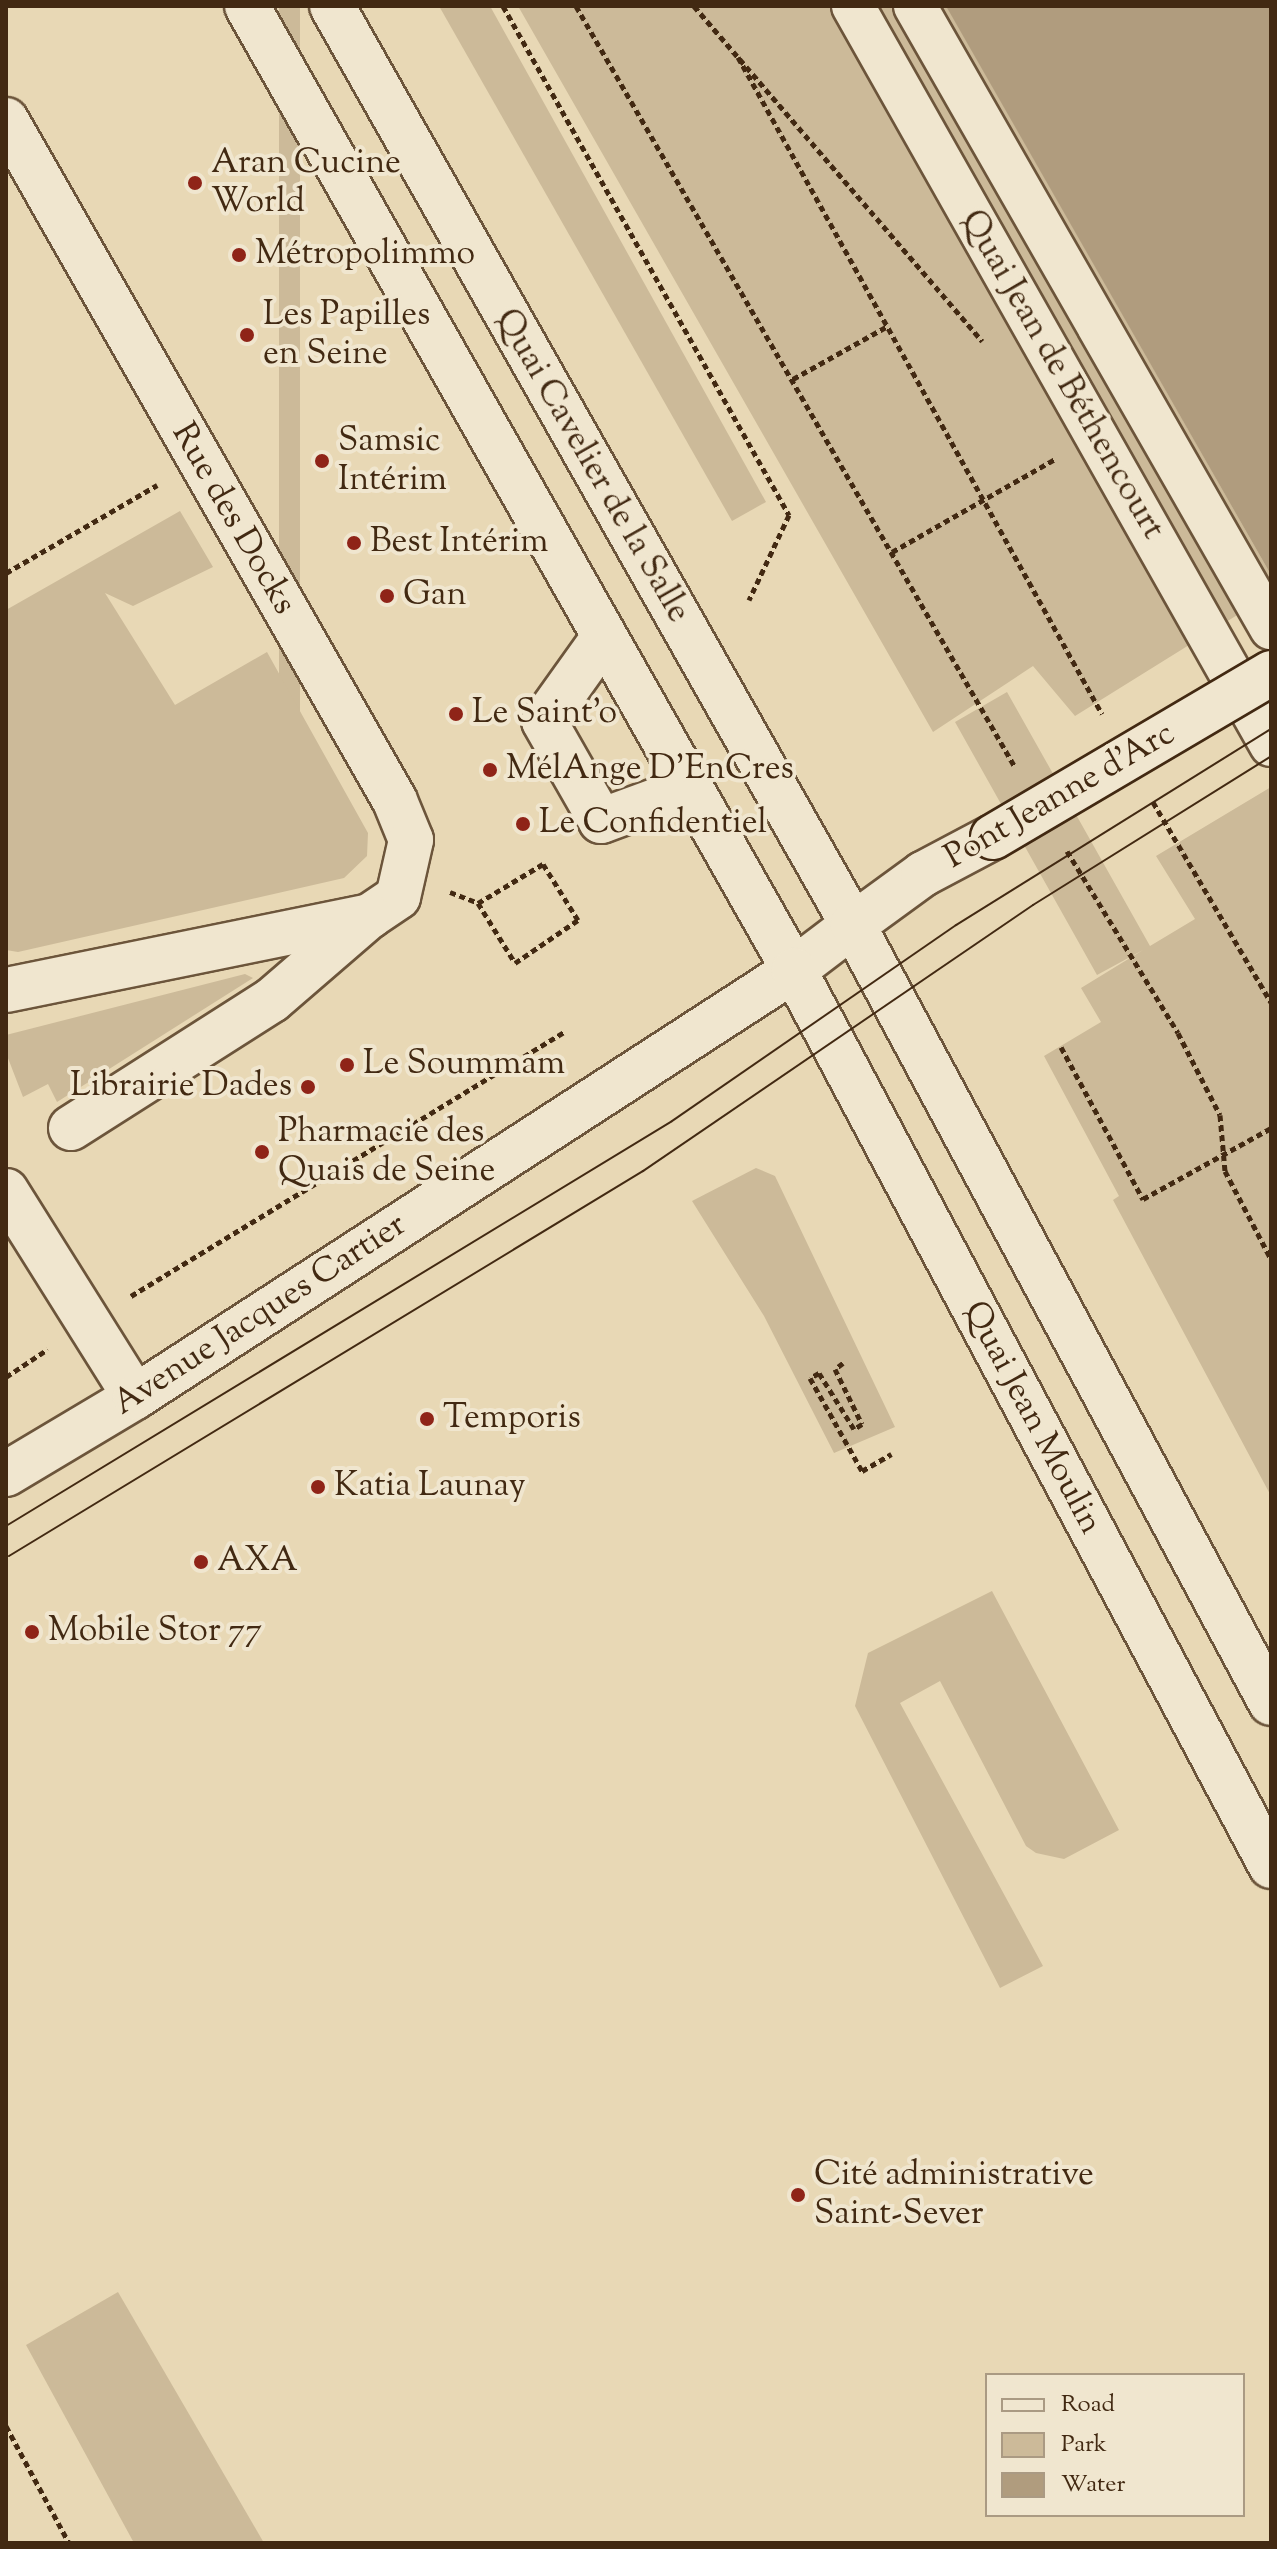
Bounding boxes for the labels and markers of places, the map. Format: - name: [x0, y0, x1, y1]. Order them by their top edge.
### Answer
- place label: Aran Cucine World: [211, 143, 401, 222]
- marker: Aran Cucine World: [186, 174, 204, 192]
- place label: Métropolimmo: [255, 235, 475, 275]
- marker: Métropolimmo: [230, 246, 248, 264]
- place label: Les Papilles en Seine: [263, 295, 430, 374]
- marker: Les Papilles en Seine: [238, 326, 256, 344]
- place label: Samsic Intérim: [338, 421, 447, 500]
- marker: Samsic Intérim: [313, 452, 331, 470]
- place label: Best Intérim: [370, 523, 548, 563]
- marker: Best Intérim: [345, 534, 363, 552]
- place label: Gan: [403, 576, 467, 616]
- marker: Gan: [378, 587, 396, 605]
- place label: Le Saint’o: [472, 694, 617, 734]
- marker: Le Saint’o: [447, 705, 465, 723]
- place label: MélAnge D'EnCres: [506, 750, 794, 790]
- marker: MélAnge D'EnCres: [481, 761, 499, 779]
- place label: Le Confidentiel: [539, 804, 767, 844]
- marker: Le Confidentiel: [514, 815, 532, 833]
- place label: Le Soummam: [363, 1045, 565, 1085]
- marker: Le Soummam: [338, 1056, 356, 1074]
- place label: Librairie Dades: [70, 1067, 292, 1107]
- marker: Librairie Dades: [299, 1078, 317, 1096]
- place label: Pharmacie des Quais de Seine: [278, 1112, 495, 1192]
- marker: Pharmacie des Quais de Seine: [253, 1143, 271, 1161]
- place label: Temporis: [443, 1399, 581, 1439]
- marker: Temporis: [418, 1410, 436, 1428]
- place label: Katia Launay: [334, 1467, 526, 1507]
- marker: Katia Launay: [309, 1478, 327, 1496]
- place label: AXA: [217, 1542, 298, 1582]
- marker: AXA: [192, 1553, 210, 1571]
- place label: Mobile Stor 77: [48, 1612, 262, 1652]
- marker: Mobile Stor 77: [23, 1623, 41, 1641]
- place label: Cité administrative Saint-Sever: [814, 2155, 1094, 2234]
- marker: Cité administrative Saint-Sever: [789, 2186, 807, 2204]

